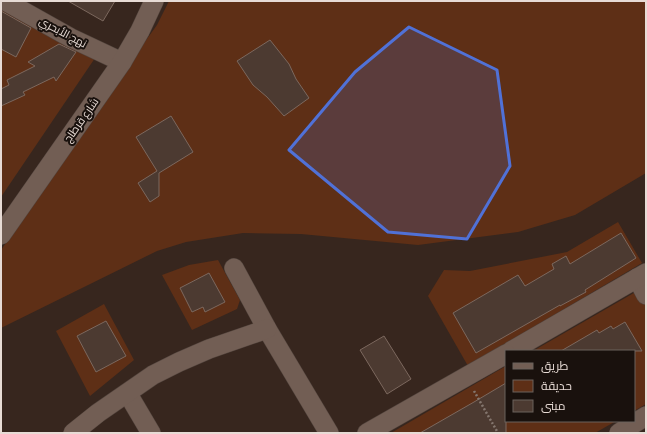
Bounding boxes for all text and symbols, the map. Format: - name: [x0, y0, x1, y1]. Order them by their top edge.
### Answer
- street label: نهج الأبحري: [36, 14, 89, 52]
- street label: شارع قرطاج: [61, 95, 102, 146]
- legend: [505, 350, 635, 422]
- text: طريق: [541, 358, 569, 373]
- text: حديقة: [541, 378, 572, 393]
- text: مبنى: [541, 398, 566, 413]

